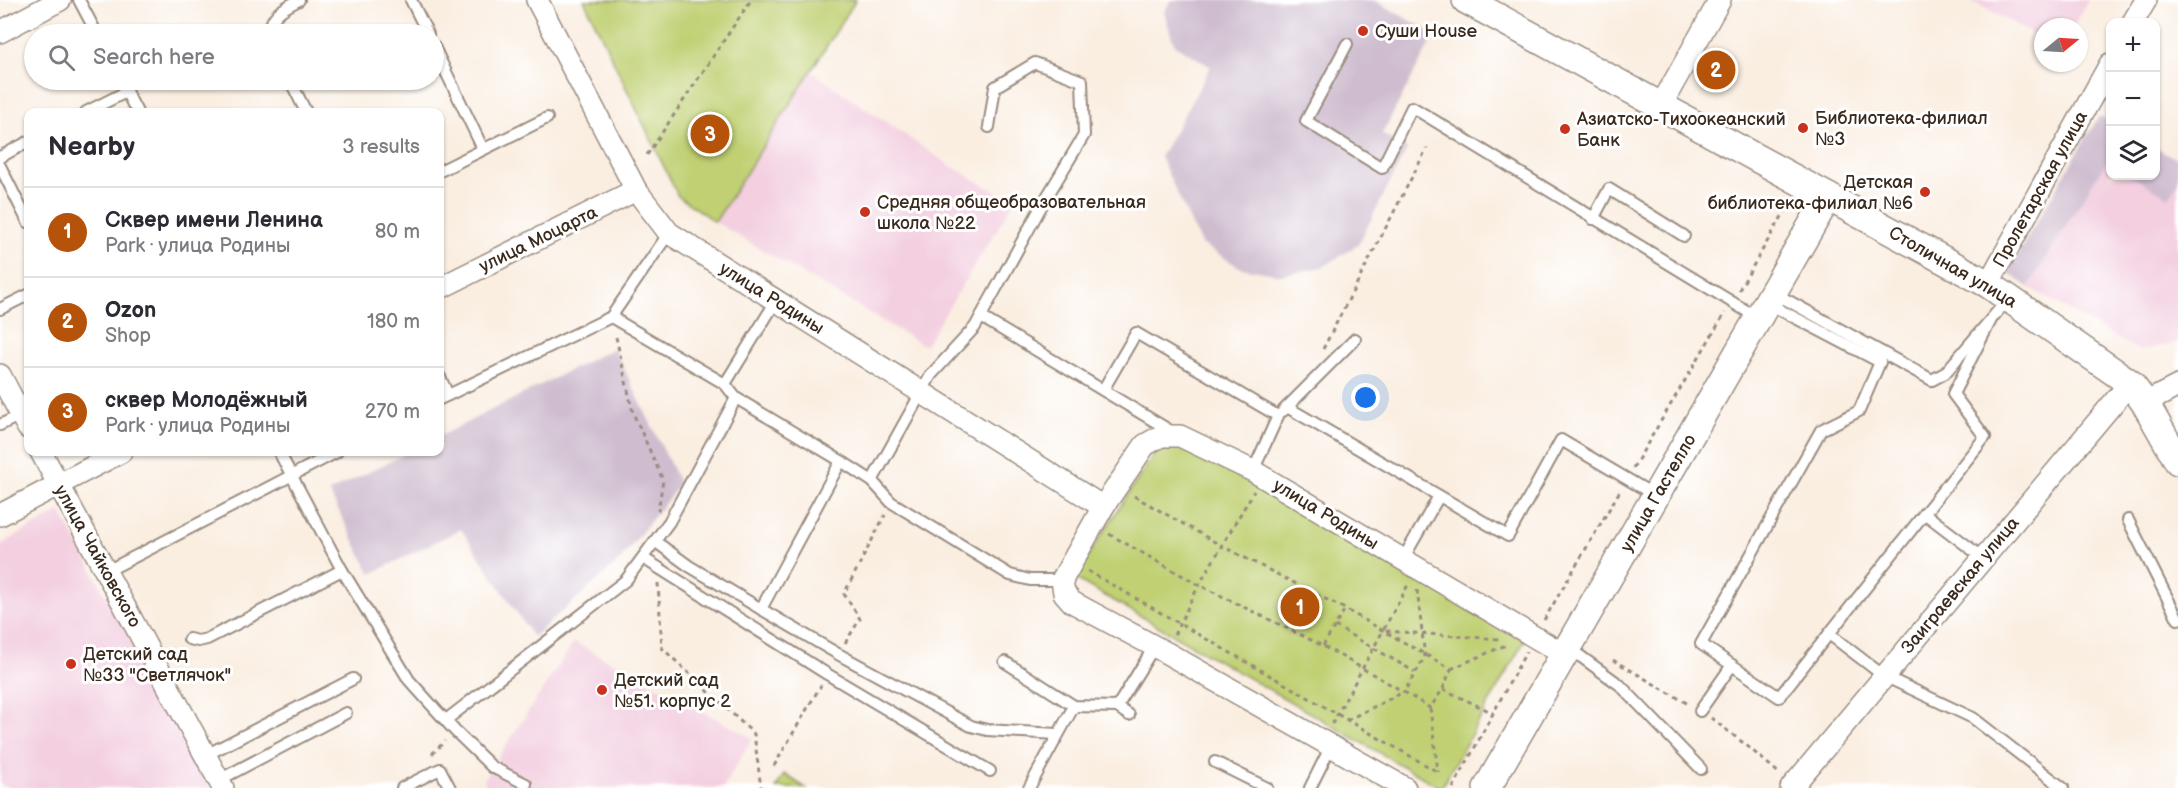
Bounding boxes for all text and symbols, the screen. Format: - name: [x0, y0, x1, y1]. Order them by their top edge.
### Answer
- north arrow: [2034, 18, 2088, 72]
- map controls: [2106, 18, 2160, 180]
- button: +: [2106, 18, 2160, 72]
- place label: Суши House: [1375, 21, 1477, 42]
- search box: [24, 24, 444, 90]
- marker: Суши House: [1356, 24, 1370, 38]
- icon: search: [45, 41, 78, 74]
- text: Search here: [93, 44, 215, 71]
- pin: 2: [1696, 48, 1736, 92]
- button: −: [2106, 72, 2160, 126]
- street label: Пролетарская улица: [1989, 107, 2092, 271]
- place label: Библиотека-филиал №3: [1815, 108, 1988, 150]
- place label: Азиатско-Тихоокеанский Банк: [1576, 109, 1786, 151]
- pin: 3: [690, 112, 730, 156]
- marker: Библиотека-филиал №3: [1796, 121, 1810, 135]
- marker: Азиатско-Тихоокеанский Банк: [1558, 122, 1572, 136]
- button: layers: [2106, 126, 2160, 180]
- text: Nearby: [48, 132, 135, 163]
- text: 3 results: [342, 135, 420, 159]
- place label: Детская библиотека-филиал №6: [1708, 172, 1913, 214]
- marker: Детская библиотека-филиал №6: [1918, 185, 1932, 199]
- place label: Средняя общеобразовательная школа №22: [877, 192, 1146, 234]
- street label: улица Моцарта: [476, 202, 601, 277]
- marker: Средняя общеобразовательная школа №22: [858, 205, 872, 219]
- text: Сквер имени Ленина: [105, 207, 323, 234]
- text: 1: [63, 220, 72, 244]
- text: 80 m: [375, 220, 420, 244]
- street label: Столичная улица: [1885, 222, 2021, 313]
- text: Park · улица Родины: [105, 234, 290, 258]
- street label: улица Родины: [716, 258, 828, 339]
- text: Ozon: [105, 297, 156, 324]
- text: 2: [62, 310, 73, 334]
- text: 180 m: [367, 310, 420, 334]
- text: Shop: [105, 324, 151, 348]
- your location: [1351, 383, 1380, 412]
- text: сквер Молодёжный: [105, 387, 308, 414]
- text: 3: [62, 400, 73, 424]
- text: 270 m: [365, 400, 420, 424]
- text: Park · улица Родины: [105, 414, 290, 438]
- street label: улица Гастелло: [1616, 431, 1701, 556]
- street label: улица Родины: [1269, 475, 1382, 554]
- street label: улица Чайковского: [50, 482, 145, 631]
- street label: Заиграевская улица: [1897, 512, 2024, 658]
- pin: 1: [1280, 584, 1320, 630]
- place label: Детский сад №33 "Светлячок": [83, 644, 231, 686]
- marker: Детский сад №33 "Светлячок": [64, 657, 78, 671]
- place label: Детский сад №51. корпус 2: [614, 670, 731, 712]
- marker: Детский сад №51. корпус 2: [595, 683, 609, 697]

